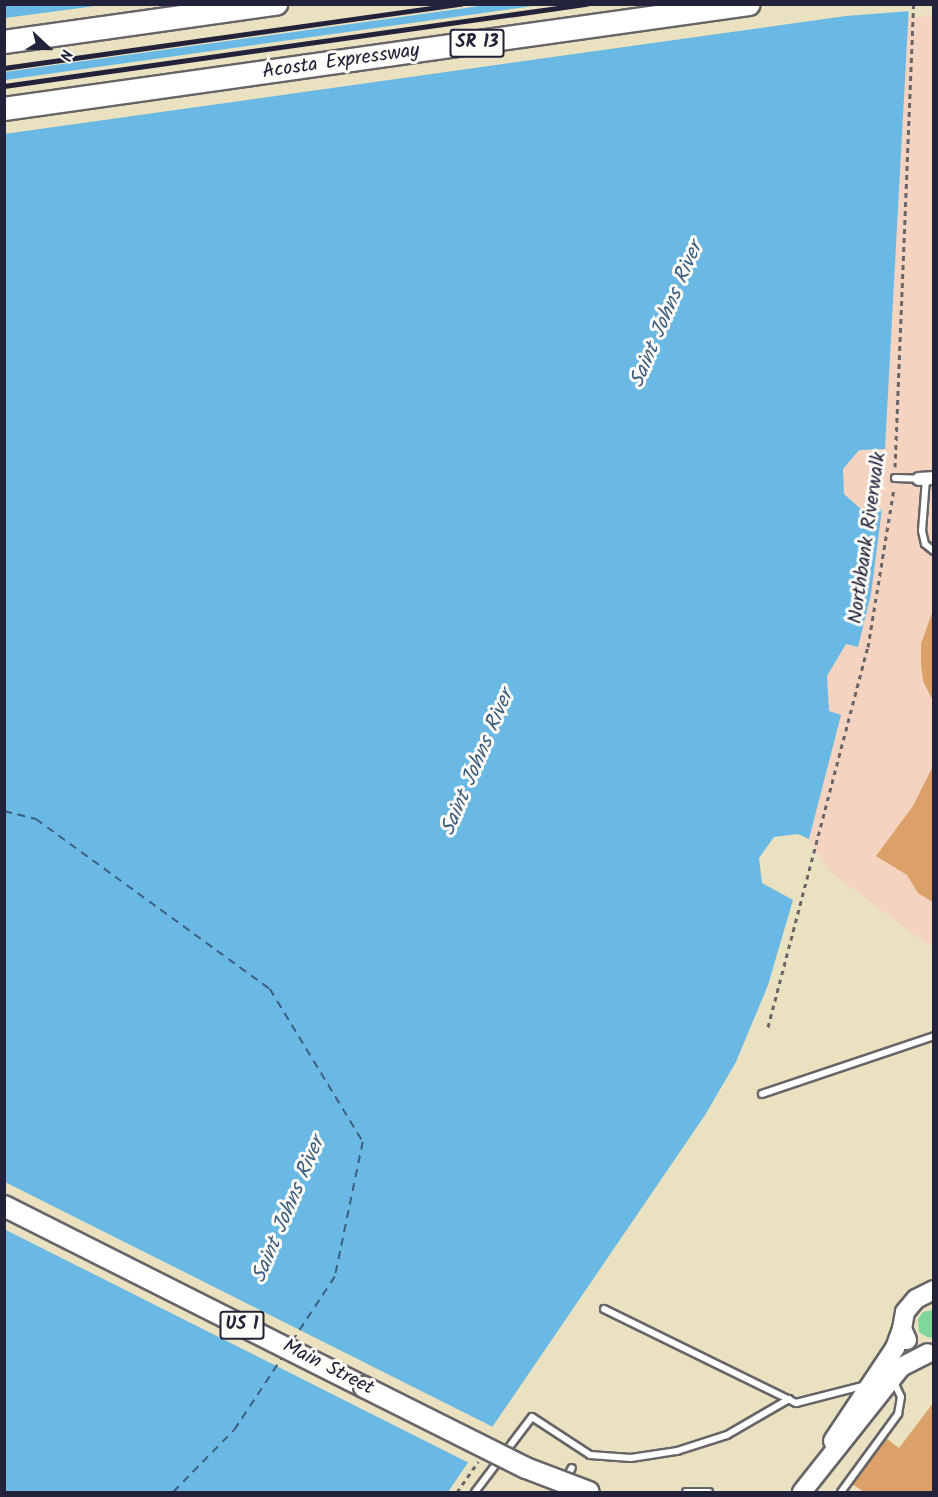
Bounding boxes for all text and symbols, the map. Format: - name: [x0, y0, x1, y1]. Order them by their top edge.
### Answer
- north arrow: [18, 18, 78, 78]
- road number: SR 13: [448, 28, 506, 58]
- street label: Acosta Expressway: [261, 39, 421, 85]
- text: N: [52, 46, 79, 64]
- water label: Saint Johns River: [625, 239, 709, 391]
- street label: Northbank Riverwalk: [844, 451, 892, 625]
- water label: Saint Johns River: [436, 687, 520, 839]
- water label: Saint Johns River: [247, 1134, 331, 1286]
- road number: US 1: [218, 1310, 266, 1340]
- street label: Main Street: [278, 1335, 378, 1401]

